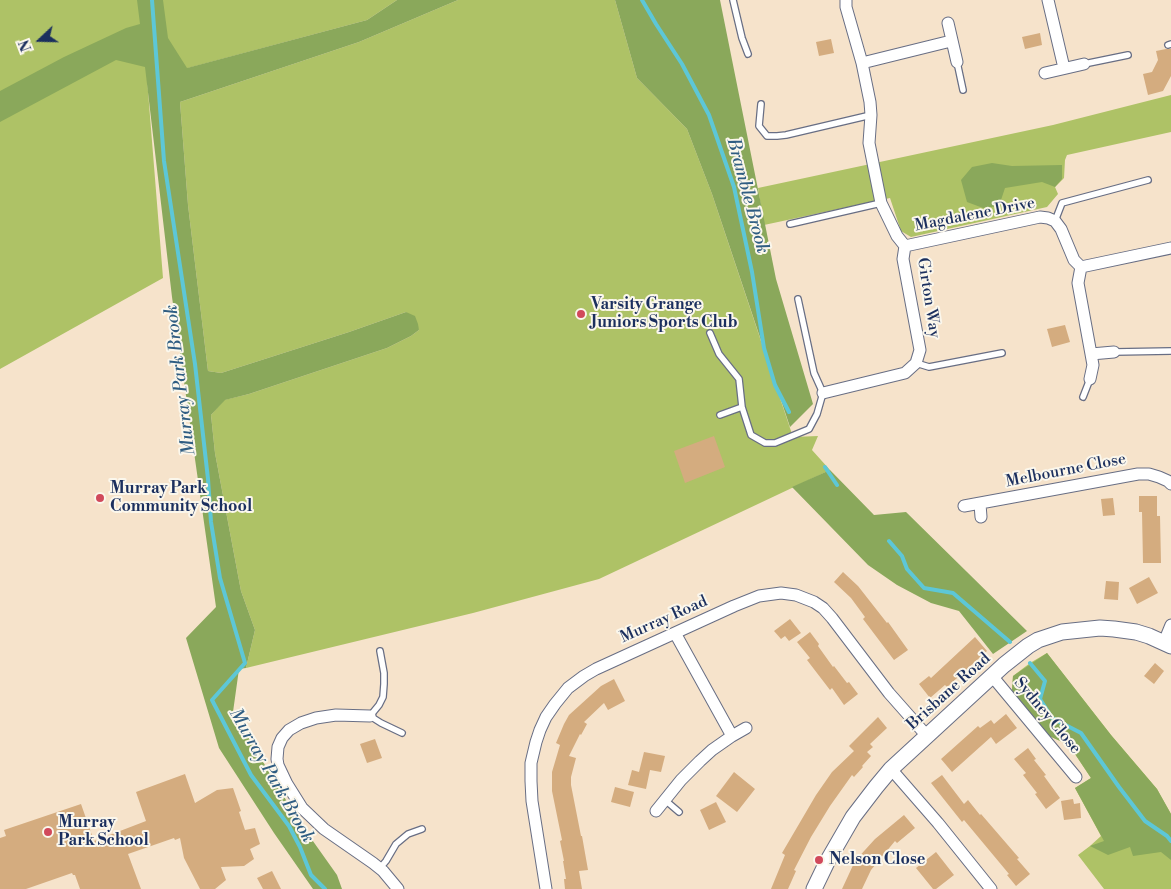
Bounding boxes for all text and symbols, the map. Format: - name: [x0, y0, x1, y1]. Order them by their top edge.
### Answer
- north arrow: [15, 15, 65, 65]
- text: N: [16, 37, 36, 54]
- water label: Bramble Brook: [721, 136, 773, 256]
- street label: Magdalene Drive: [913, 194, 1037, 236]
- street label: Girton Way: [912, 257, 944, 339]
- place label: Varsity Grange Juniors Sports Club: [591, 295, 738, 333]
- water label: Murray Park Brook: [161, 303, 201, 457]
- marker: Varsity Grange Juniors Sports Club: [575, 308, 587, 320]
- street label: Melbourne Close: [1004, 450, 1128, 492]
- place label: Murray Park Community School: [110, 479, 252, 517]
- marker: Murray Park Community School: [94, 492, 106, 504]
- street label: Murray Road: [617, 592, 711, 648]
- street label: Brisbane Road: [903, 649, 995, 735]
- street label: Sydney Close: [1009, 674, 1085, 758]
- water label: Murray Park Brook: [224, 705, 318, 847]
- place label: Murray Park School: [58, 813, 149, 851]
- marker: Murray Park School: [42, 826, 54, 838]
- place label: Nelson Close: [829, 850, 925, 870]
- marker: Nelson Close: [813, 854, 825, 866]

